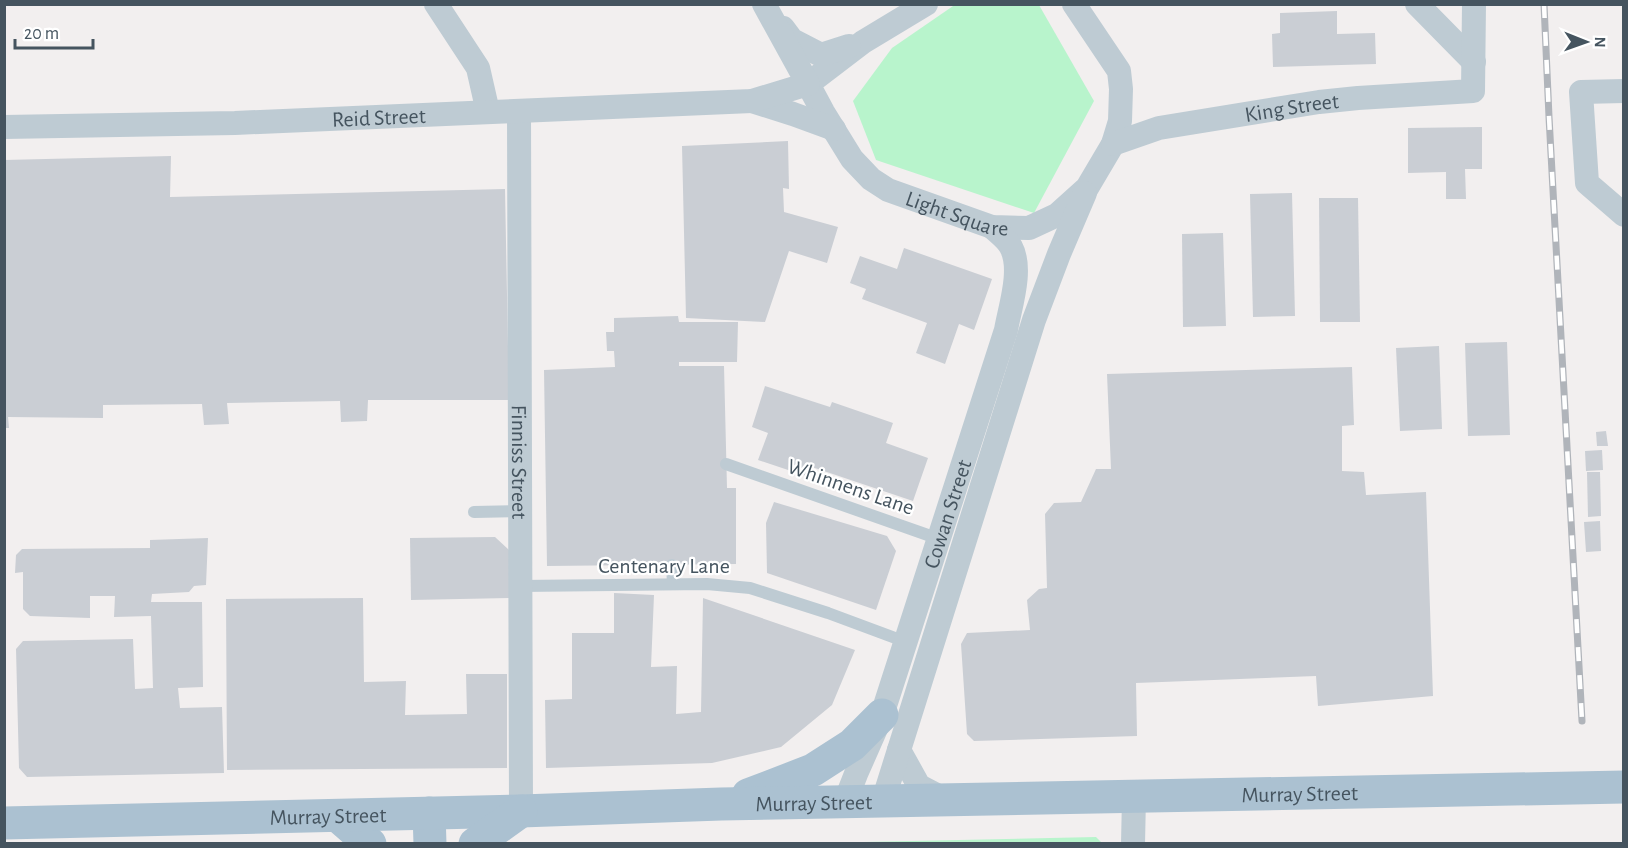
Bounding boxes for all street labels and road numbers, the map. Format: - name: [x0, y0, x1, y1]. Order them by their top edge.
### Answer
- street label: King Street: [1243, 90, 1340, 126]
- street label: Reid Street: [332, 105, 426, 131]
- street label: Light Square: [903, 187, 1009, 239]
- street label: Finniss Street: [508, 405, 530, 519]
- street label: Whinnens Lane: [784, 455, 917, 519]
- street label: Cowan Street: [920, 457, 976, 571]
- street label: Centenary Lane: [598, 555, 730, 577]
- street label: Murray Street: [1241, 782, 1358, 806]
- street label: Murray Street: [755, 791, 872, 815]
- street label: Murray Street: [269, 804, 387, 829]

